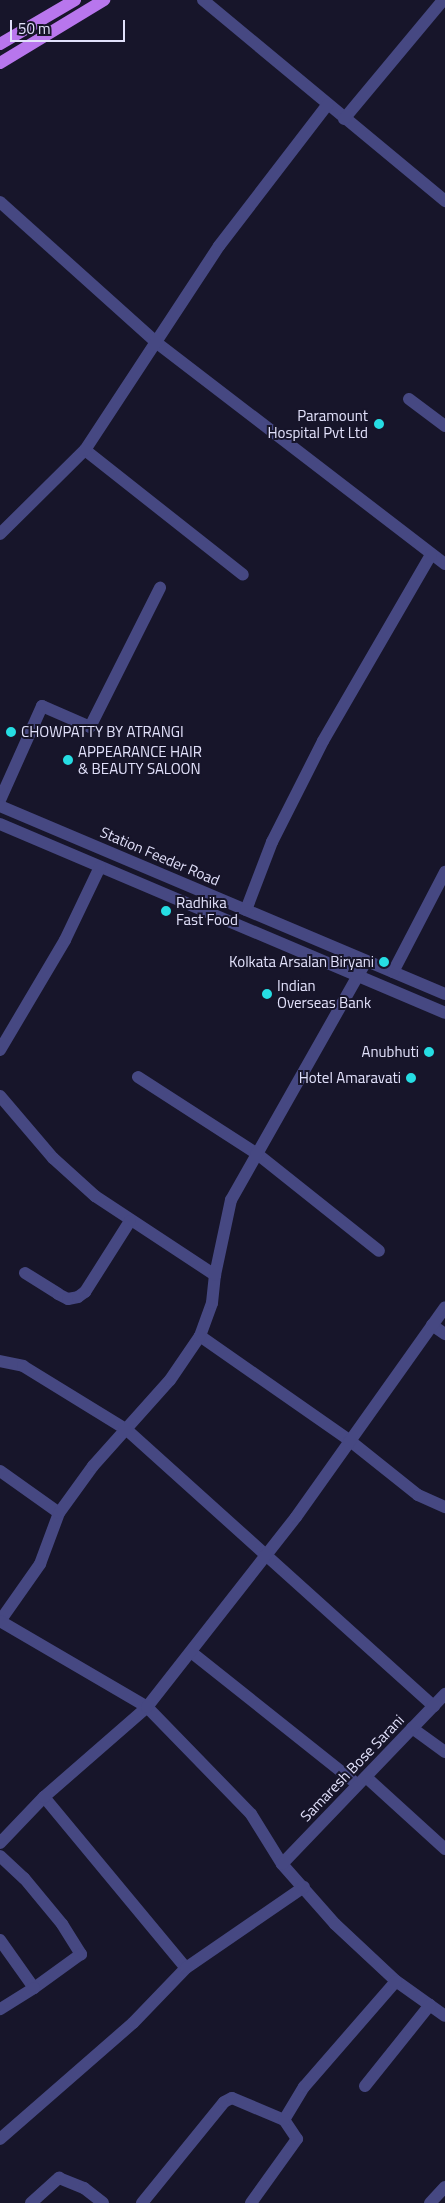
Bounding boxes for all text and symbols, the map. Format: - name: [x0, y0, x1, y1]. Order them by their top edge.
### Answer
- scale bar: [12, 10, 128, 42]
- text: 50 m: [18, 17, 51, 40]
- place label: Paramount Hospital Pvt Ltd: [268, 406, 368, 441]
- marker: Paramount Hospital Pvt Ltd: [372, 417, 386, 431]
- place label: CHOWPATTY BY ATRANGI: [21, 723, 184, 741]
- marker: CHOWPATTY BY ATRANGI: [5, 726, 17, 738]
- place label: APPEARANCE HAIR & BEAUTY SALOON: [78, 742, 202, 777]
- marker: APPEARANCE HAIR & BEAUTY SALOON: [62, 754, 74, 766]
- street label: Station Feeder Road: [98, 823, 222, 889]
- place label: Radhika Fast Food: [176, 893, 238, 928]
- marker: Radhika Fast Food: [160, 905, 172, 917]
- place label: Kolkata Arsalan Biryani: [229, 953, 374, 971]
- marker: Kolkata Arsalan Biryani: [378, 956, 390, 968]
- place label: Indian Overseas Bank: [277, 976, 371, 1011]
- marker: Indian Overseas Bank: [261, 988, 273, 1000]
- place label: Anubhuti: [362, 1043, 419, 1061]
- marker: Anubhuti: [423, 1046, 435, 1058]
- place label: Hotel Amaravati: [299, 1069, 401, 1087]
- marker: Hotel Amaravati: [405, 1072, 417, 1084]
- street label: Samaresh Bose Sarani: [296, 1711, 408, 1825]

